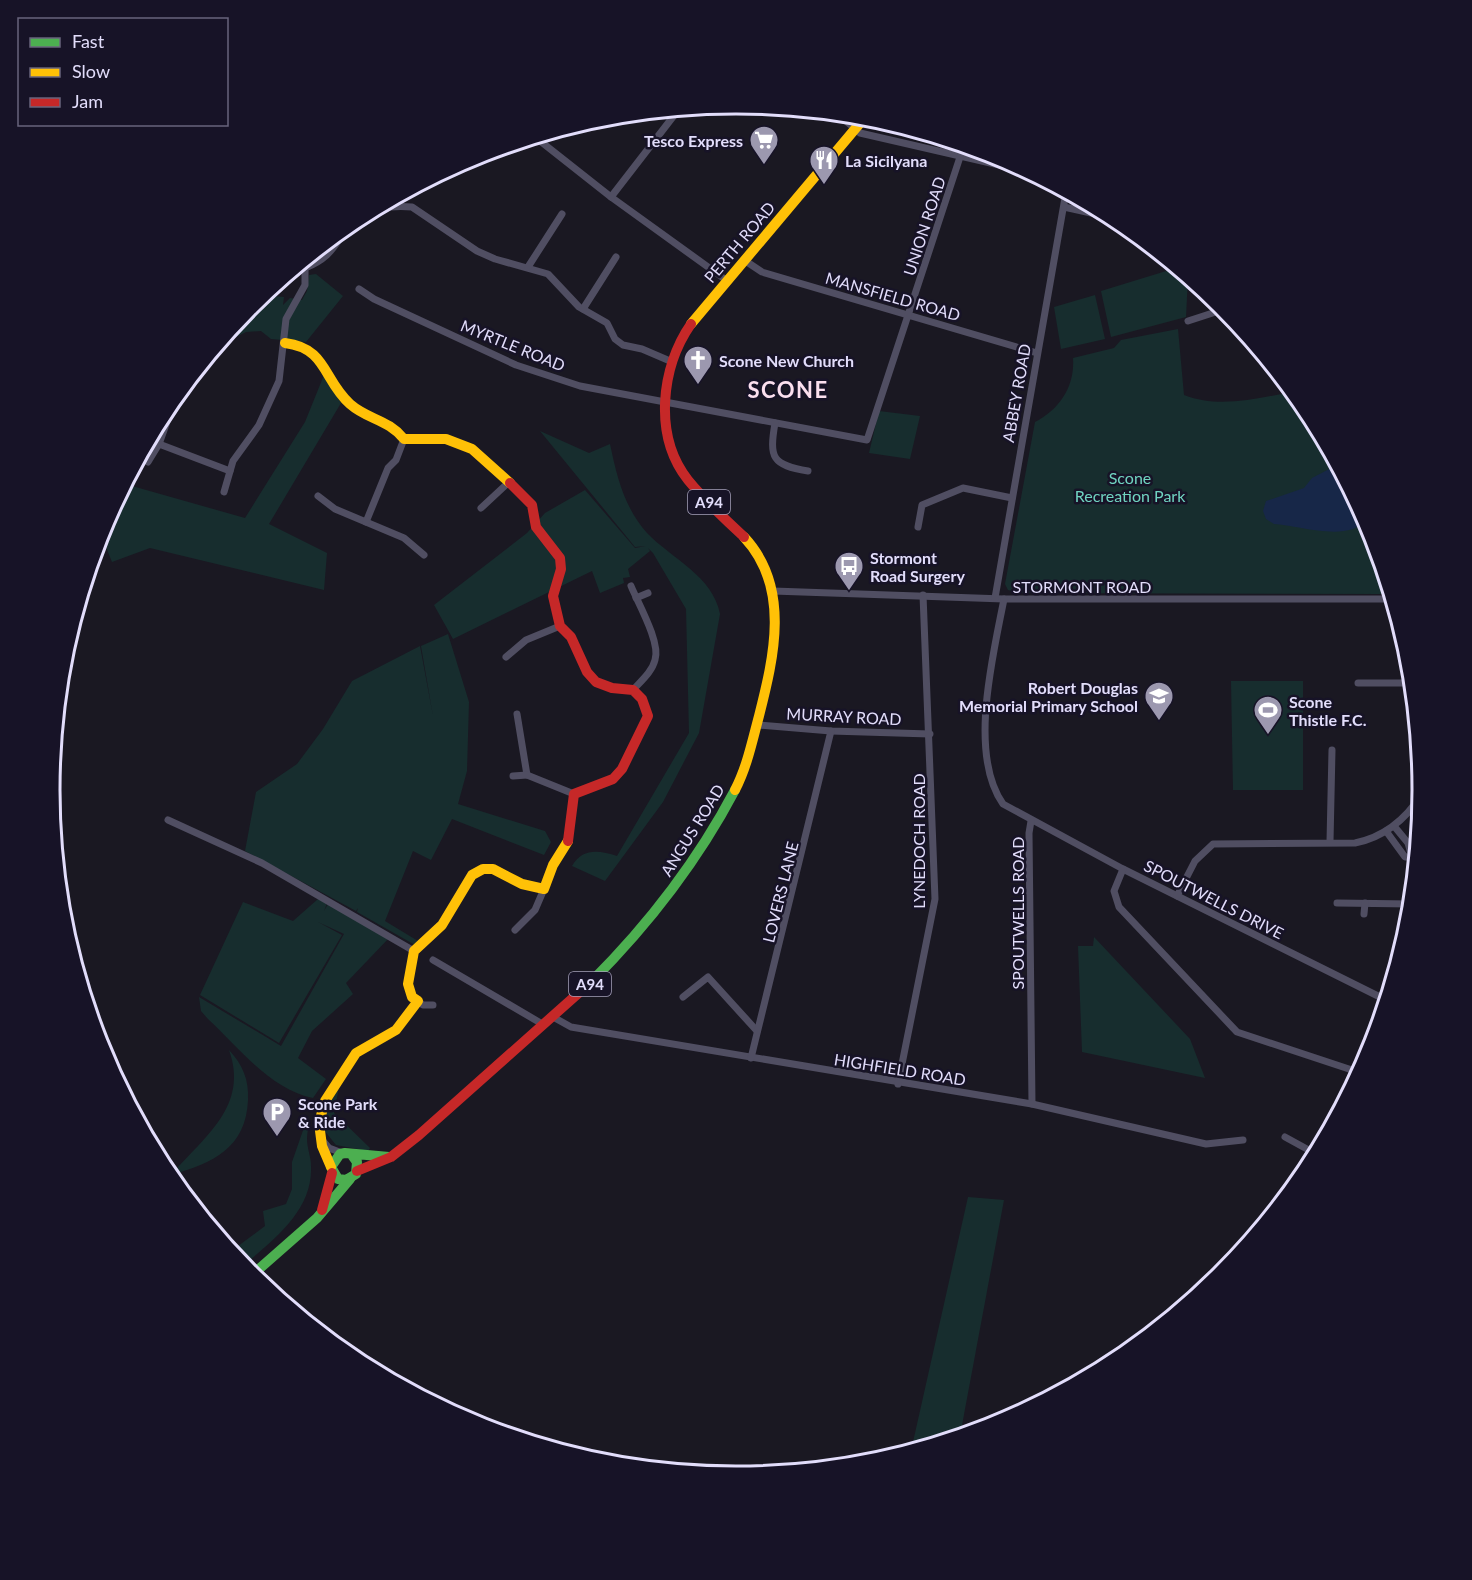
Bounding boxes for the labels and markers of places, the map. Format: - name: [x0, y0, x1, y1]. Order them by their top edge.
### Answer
- supermarket icon: Tesco Express: [748, 124, 780, 166]
- place label: Tesco Express: [644, 131, 743, 150]
- restaurant icon: La Sicilyana: [808, 144, 840, 186]
- place label: La Sicilyana: [845, 151, 927, 170]
- church icon: Scone New Church: [682, 344, 714, 386]
- place label: Scone New Church: [719, 351, 854, 370]
- place label: Stormont Road Surgery: [870, 548, 965, 585]
- bus stop icon: Stormont Road Surgery: [833, 550, 865, 592]
- place label: Robert Douglas Memorial Primary School: [959, 678, 1138, 715]
- school or university icon: Robert Douglas Memorial Primary School: [1143, 680, 1175, 722]
- place label: Scone Thistle F.C.: [1289, 692, 1367, 729]
- sports icon: Scone Thistle F.C.: [1252, 694, 1284, 736]
- place label: Scone Park & Ride: [298, 1094, 378, 1131]
- parking icon: Scone Park & Ride: [261, 1096, 293, 1138]

